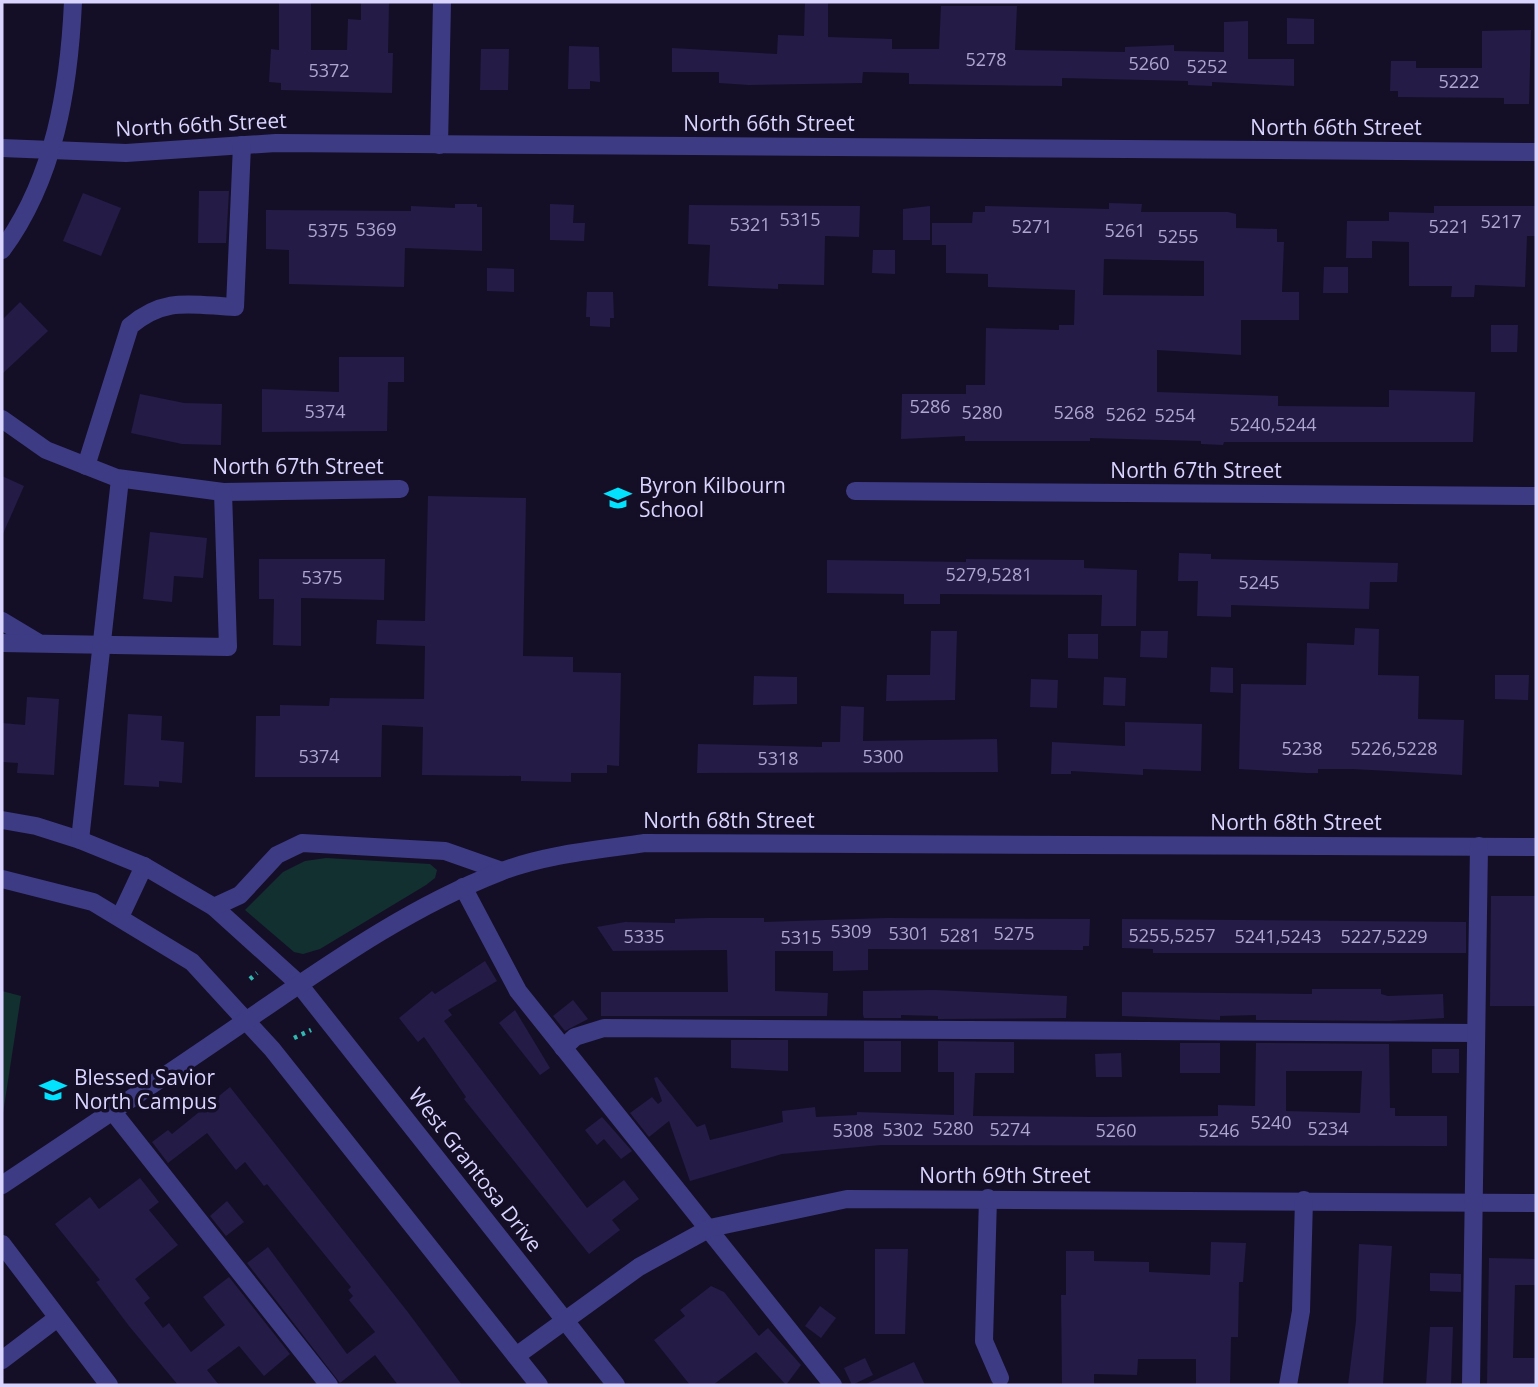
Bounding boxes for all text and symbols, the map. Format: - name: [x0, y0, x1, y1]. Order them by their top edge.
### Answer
- house number: 5278: [965, 47, 1007, 71]
- house number: 5260: [1128, 51, 1170, 75]
- house number: 5252: [1186, 54, 1228, 78]
- house number: 5372: [308, 58, 350, 82]
- house number: 5222: [1438, 69, 1480, 93]
- street label: North 66th Street: [115, 106, 287, 142]
- street label: North 66th Street: [683, 109, 855, 137]
- street label: North 66th Street: [1250, 113, 1422, 141]
- house number: 5315: [779, 207, 821, 231]
- house number: 5217: [1480, 209, 1522, 233]
- house number: 5321: [729, 212, 771, 236]
- house number: 5271: [1011, 214, 1053, 238]
- house number: 5221: [1428, 214, 1470, 238]
- house number: 5369: [355, 217, 397, 241]
- house number: 5375: [307, 218, 349, 242]
- house number: 5261: [1104, 218, 1146, 242]
- house number: 5255: [1157, 224, 1199, 248]
- house number: 5286: [909, 394, 951, 418]
- house number: 5374: [304, 399, 346, 423]
- house number: 5280: [961, 400, 1003, 424]
- house number: 5268: [1053, 400, 1095, 424]
- house number: 5262: [1105, 402, 1147, 426]
- house number: 5254: [1154, 403, 1196, 427]
- house number: 5240,5244: [1230, 412, 1317, 436]
- street label: North 67th Street: [212, 452, 384, 480]
- street label: North 67th Street: [1110, 456, 1282, 484]
- place label: Byron Kilbourn School: [639, 471, 786, 523]
- school or university icon: Byron Kilbourn School: [603, 483, 633, 513]
- house number: 5279,5281: [946, 562, 1033, 586]
- house number: 5375: [301, 565, 343, 589]
- house number: 5245: [1238, 570, 1280, 594]
- house number: 5238: [1281, 736, 1323, 760]
- house number: 5226,5228: [1351, 736, 1438, 760]
- house number: 5374: [298, 744, 340, 768]
- house number: 5300: [862, 744, 904, 768]
- house number: 5318: [757, 746, 799, 770]
- street label: North 68th Street: [643, 806, 815, 834]
- street label: North 68th Street: [1210, 808, 1382, 836]
- house number: 5309: [830, 919, 872, 943]
- house number: 5301: [888, 921, 930, 945]
- house number: 5275: [993, 921, 1035, 945]
- house number: 5281: [939, 923, 981, 947]
- house number: 5255,5257: [1129, 923, 1216, 947]
- house number: 5335: [623, 924, 665, 948]
- house number: 5241,5243: [1235, 924, 1322, 948]
- house number: 5227,5229: [1341, 924, 1428, 948]
- house number: 5315: [780, 925, 822, 949]
- place label: Blessed Savior North Campus: [74, 1063, 217, 1115]
- school or university icon: Blessed Savior North Campus: [38, 1075, 68, 1105]
- street label: West Grantosa Drive: [403, 1081, 549, 1257]
- house number: 5240: [1250, 1110, 1292, 1134]
- house number: 5280: [932, 1116, 974, 1140]
- house number: 5234: [1307, 1116, 1349, 1140]
- house number: 5302: [882, 1117, 924, 1141]
- house number: 5274: [989, 1117, 1031, 1141]
- house number: 5308: [832, 1118, 874, 1142]
- house number: 5260: [1095, 1118, 1137, 1142]
- house number: 5246: [1198, 1118, 1240, 1142]
- street label: North 69th Street: [919, 1161, 1091, 1189]

